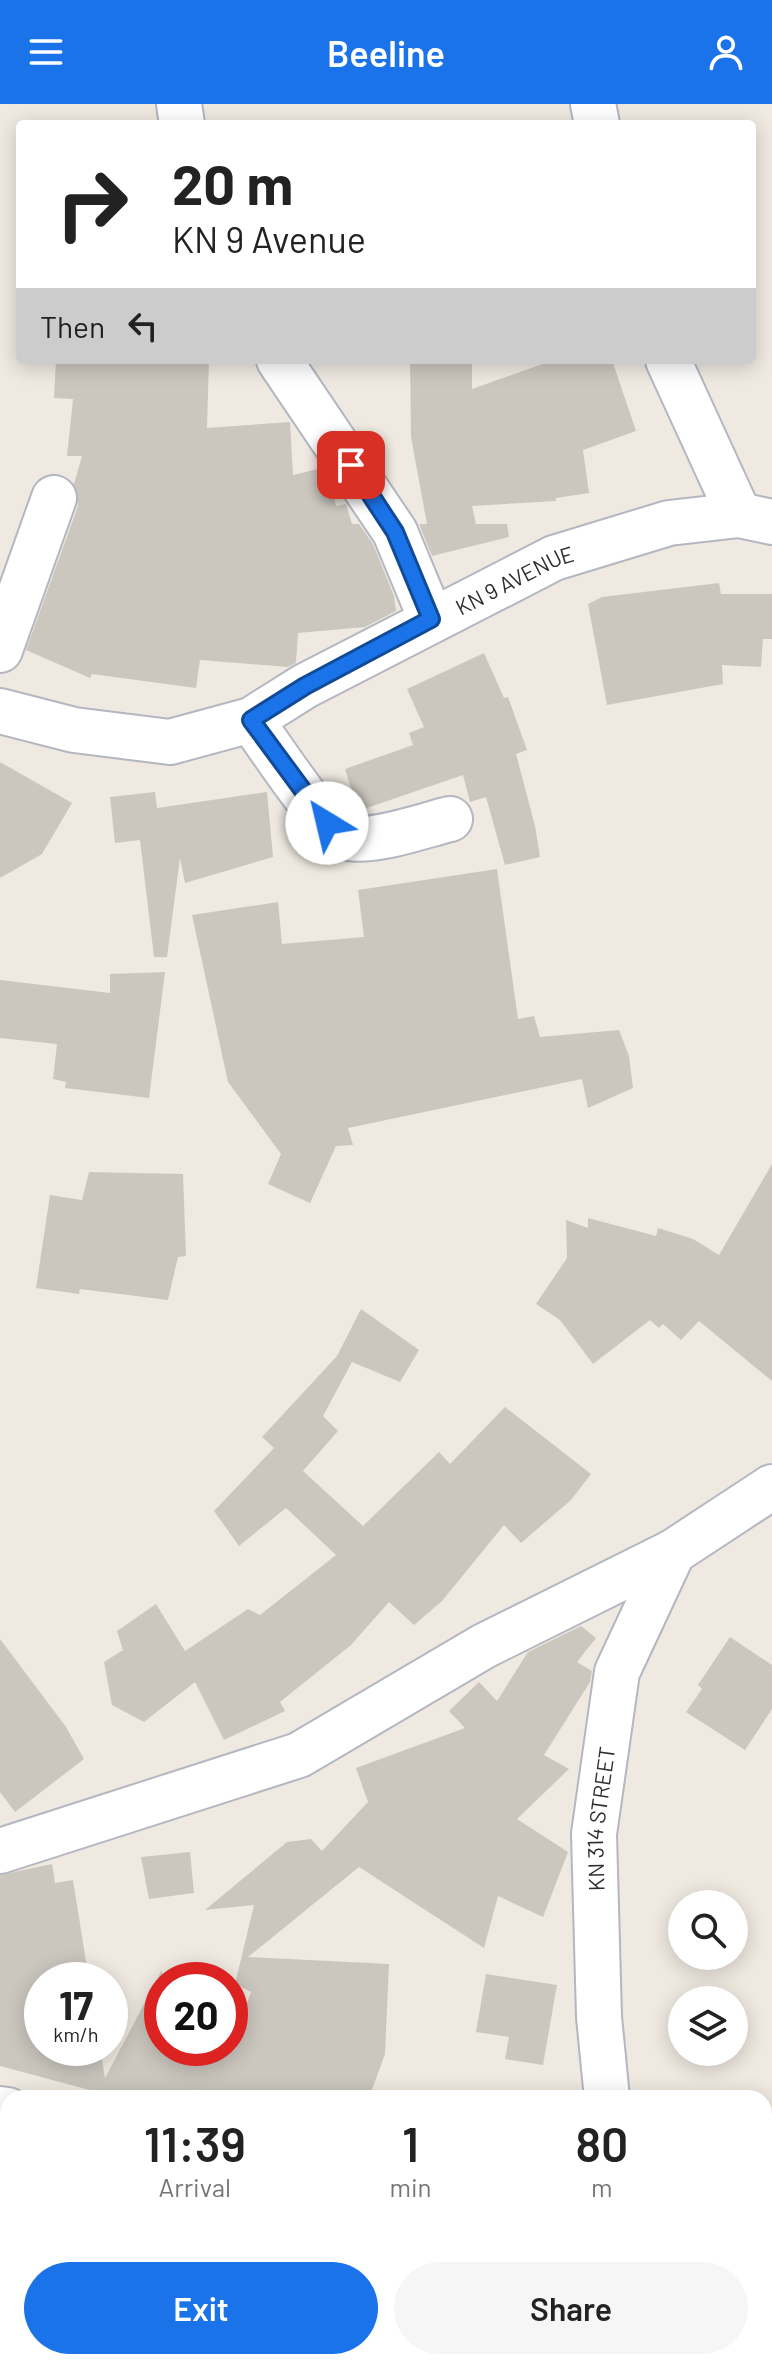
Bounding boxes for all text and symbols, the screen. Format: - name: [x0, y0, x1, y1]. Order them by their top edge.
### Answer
- icon: menu: [24, 30, 68, 74]
- icon: person: [704, 30, 748, 74]
- text: Beeline: [327, 31, 445, 74]
- text: 20 m: [172, 149, 293, 216]
- icon: right: [40, 152, 144, 256]
- text: KN 9 Avenue: [172, 217, 366, 260]
- icon: left: [121, 304, 165, 348]
- text: Then: [40, 308, 105, 344]
- pin: [317, 431, 385, 499]
- icon: arrive: [329, 443, 373, 487]
- street label: KN 9 AVENUE: [451, 540, 577, 620]
- position arrow: [285, 781, 369, 865]
- street label: KN 314 STREET: [580, 1745, 619, 1892]
- map controls: [668, 1890, 748, 2066]
- button: search: [668, 1890, 748, 1970]
- speed limit sign: 20: [144, 1962, 248, 2066]
- text: 17: [59, 1980, 93, 2028]
- button: layers: [668, 1986, 748, 2066]
- text: km/h: [53, 2022, 99, 2046]
- text: 11:39: [144, 2114, 246, 2172]
- text: 1: [402, 2114, 419, 2172]
- text: 80: [575, 2114, 628, 2172]
- text: Arrival: [158, 2171, 231, 2202]
- text: min: [389, 2171, 432, 2202]
- text: m: [591, 2171, 613, 2202]
- button: Exit: [24, 2262, 378, 2354]
- button: Share: [394, 2262, 748, 2354]

